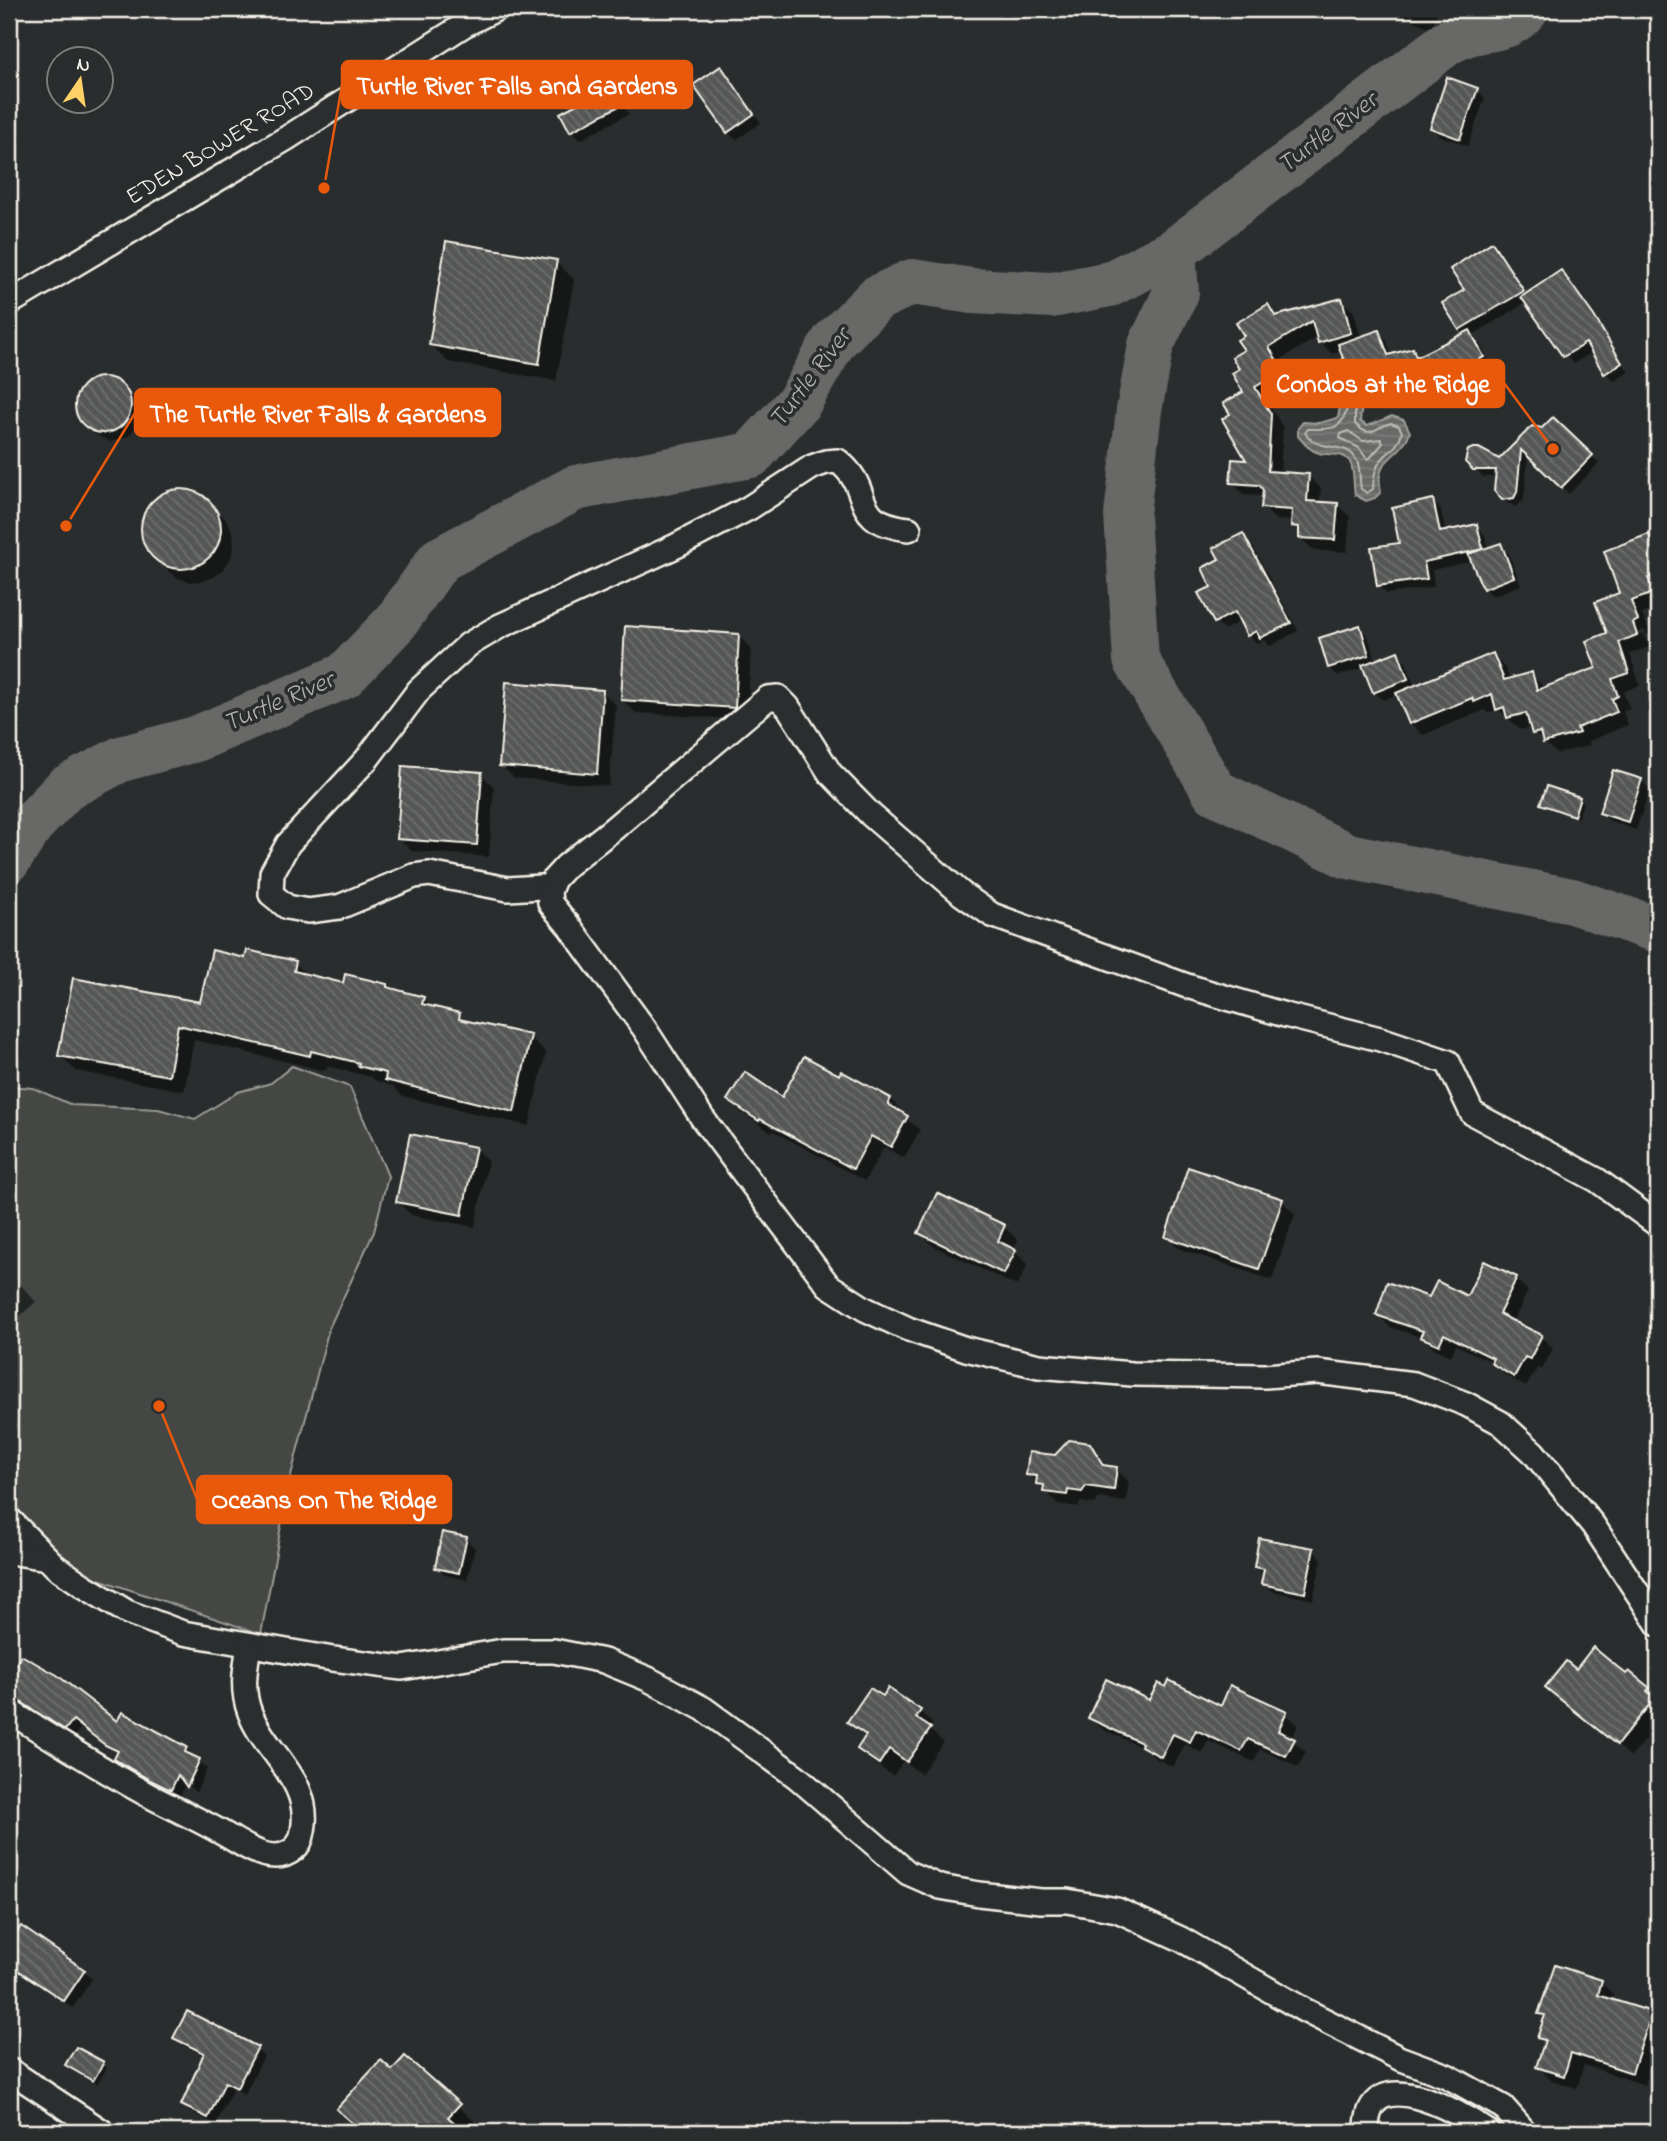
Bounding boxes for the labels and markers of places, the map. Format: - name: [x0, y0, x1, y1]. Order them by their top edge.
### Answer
- callout: Turtle River Falls and Gardens: [342, 61, 692, 108]
- callout: Condos at the Ridge: [1262, 360, 1504, 407]
- callout: The Turtle River Falls & Gardens: [135, 389, 500, 436]
- callout: Oceans On The Ridge: [197, 1476, 451, 1523]

